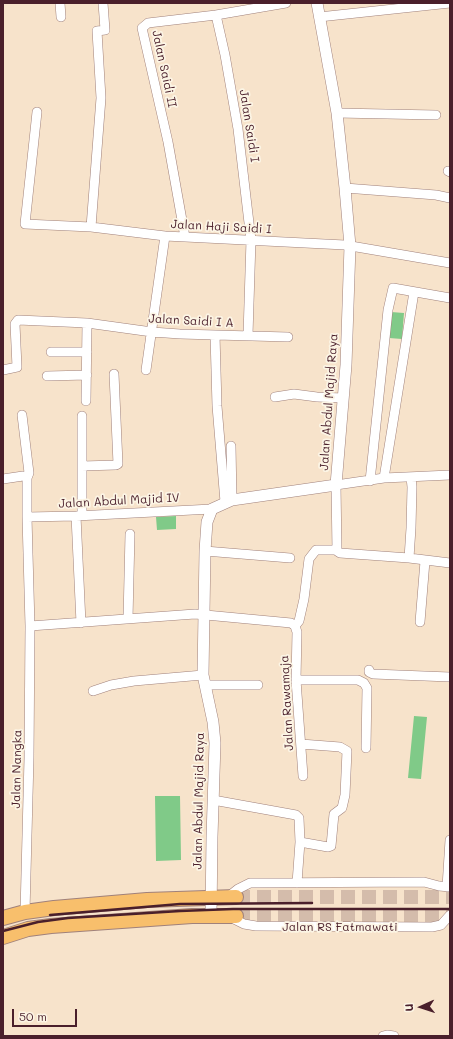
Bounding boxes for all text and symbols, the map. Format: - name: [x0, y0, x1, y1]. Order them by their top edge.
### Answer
- street label: Jalan Saidi II: [149, 29, 179, 109]
- street label: Jalan Saidi I: [236, 89, 262, 163]
- street label: Jalan Haji Saidi I: [170, 217, 272, 237]
- street label: Jalan Saidi I A: [148, 312, 234, 330]
- street label: Jalan Abdul Majid Raya: [317, 333, 341, 471]
- street label: Jalan Abdul Majid IV: [58, 491, 180, 511]
- street label: Jalan Rawamaja: [277, 655, 297, 751]
- street label: Jalan Nangka: [9, 729, 25, 809]
- street label: Jalan Abdul Majid Raya: [191, 732, 207, 870]
- street label: Jalan RS Fatmawati: [282, 920, 398, 934]
- north arrow: [401, 987, 441, 1027]
- scale bar: [14, 1001, 79, 1027]
- text: U: [401, 1003, 416, 1012]
- text: 50 m: [19, 1008, 47, 1024]

